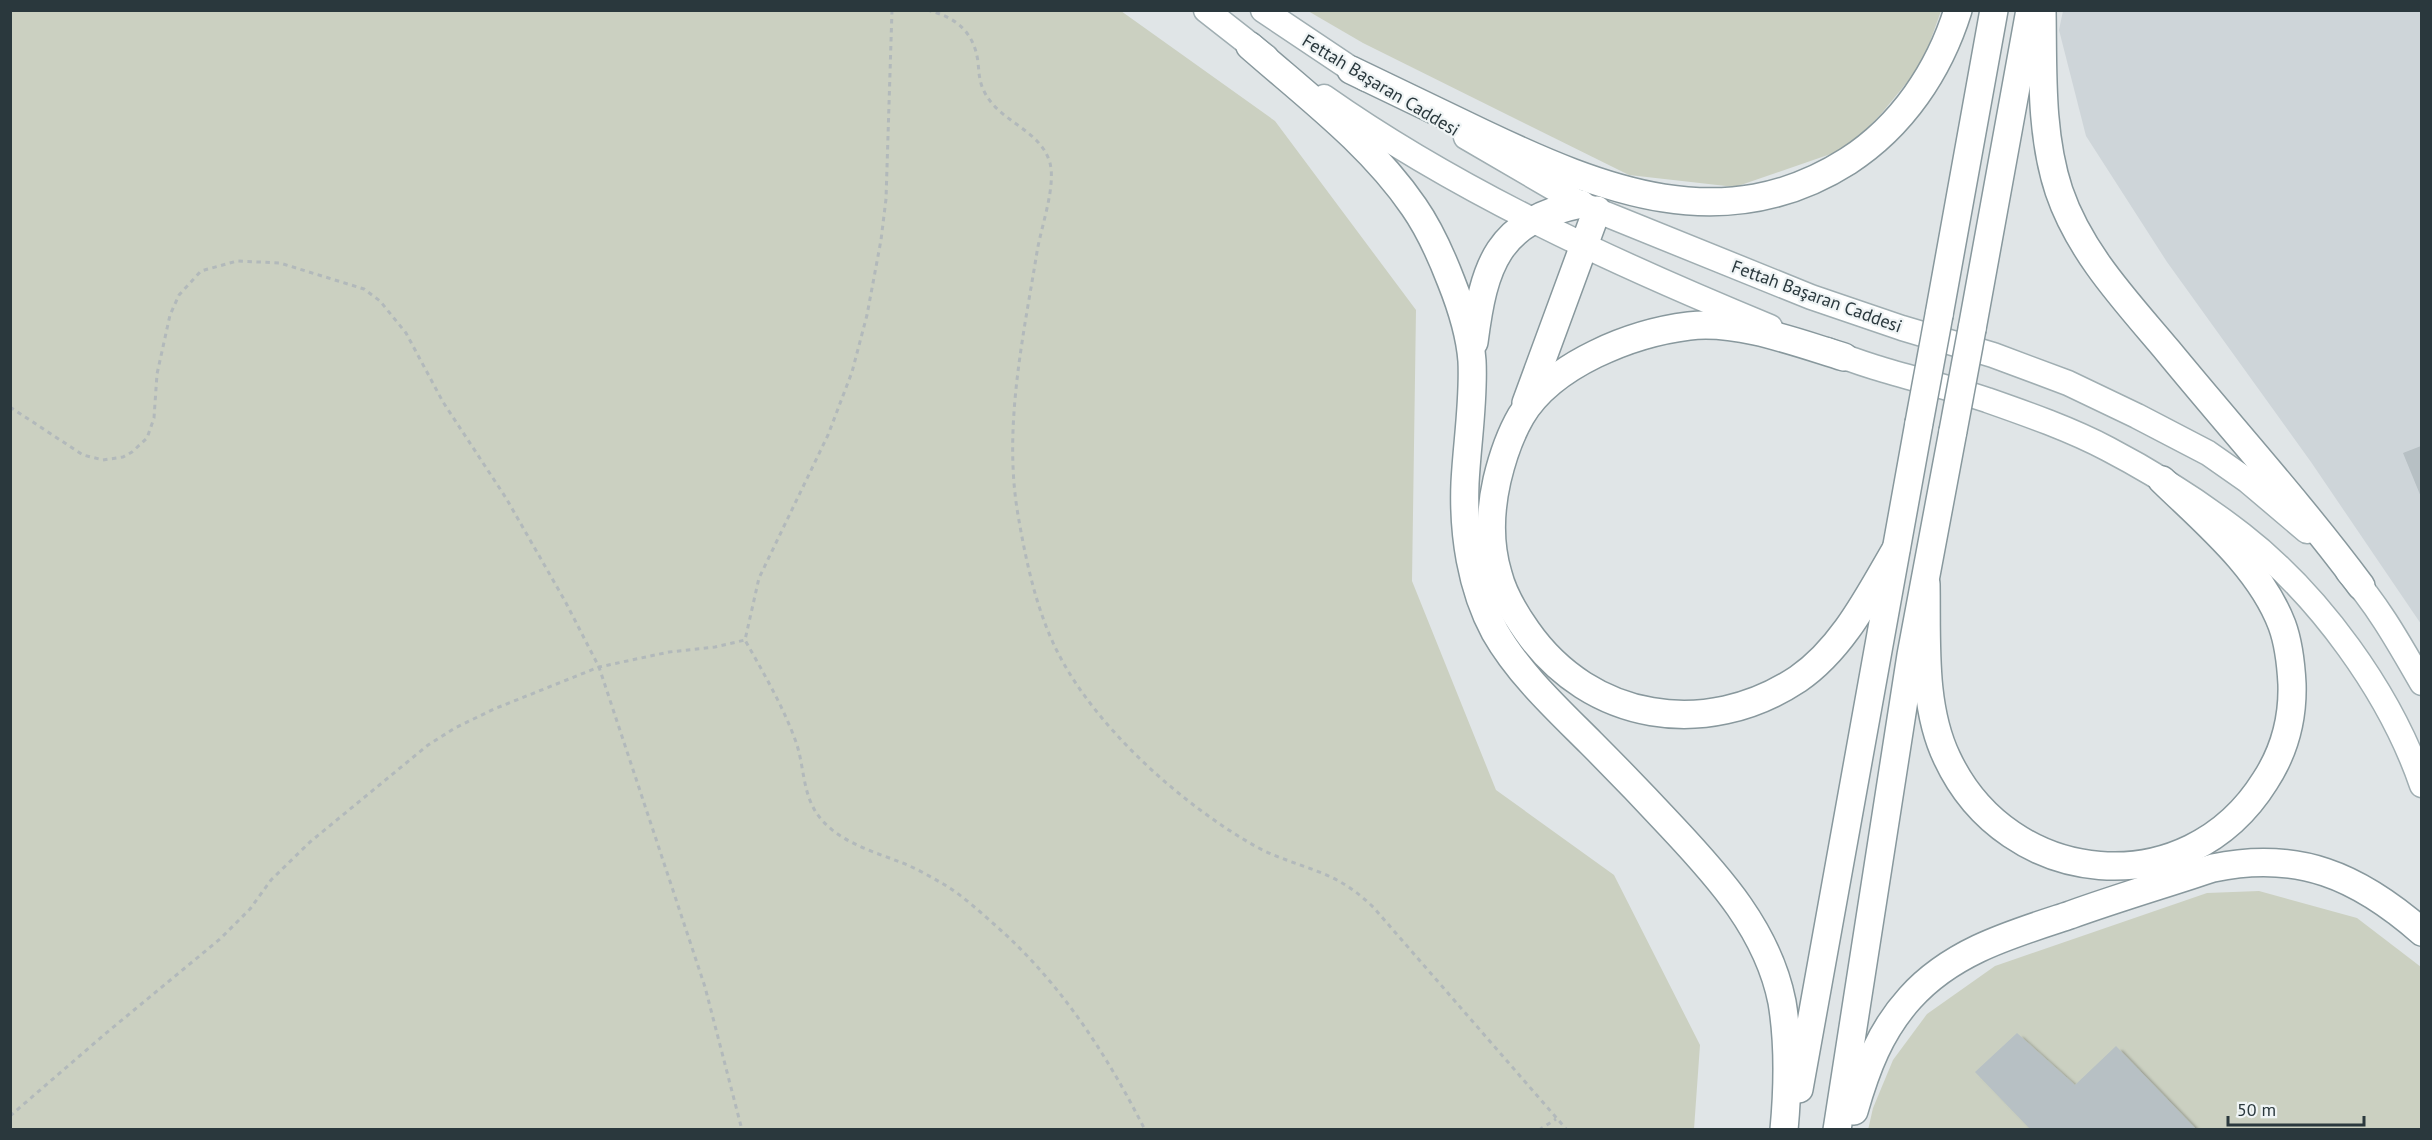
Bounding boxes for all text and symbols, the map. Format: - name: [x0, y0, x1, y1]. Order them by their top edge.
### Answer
- street label: Fettah Başaran Caddesi: [1298, 29, 1464, 141]
- street label: Fettah Başaran Caddesi: [1729, 254, 1905, 338]
- scale bar: [2228, 1089, 2364, 1127]
- text: 50 m: [2237, 1098, 2276, 1121]

